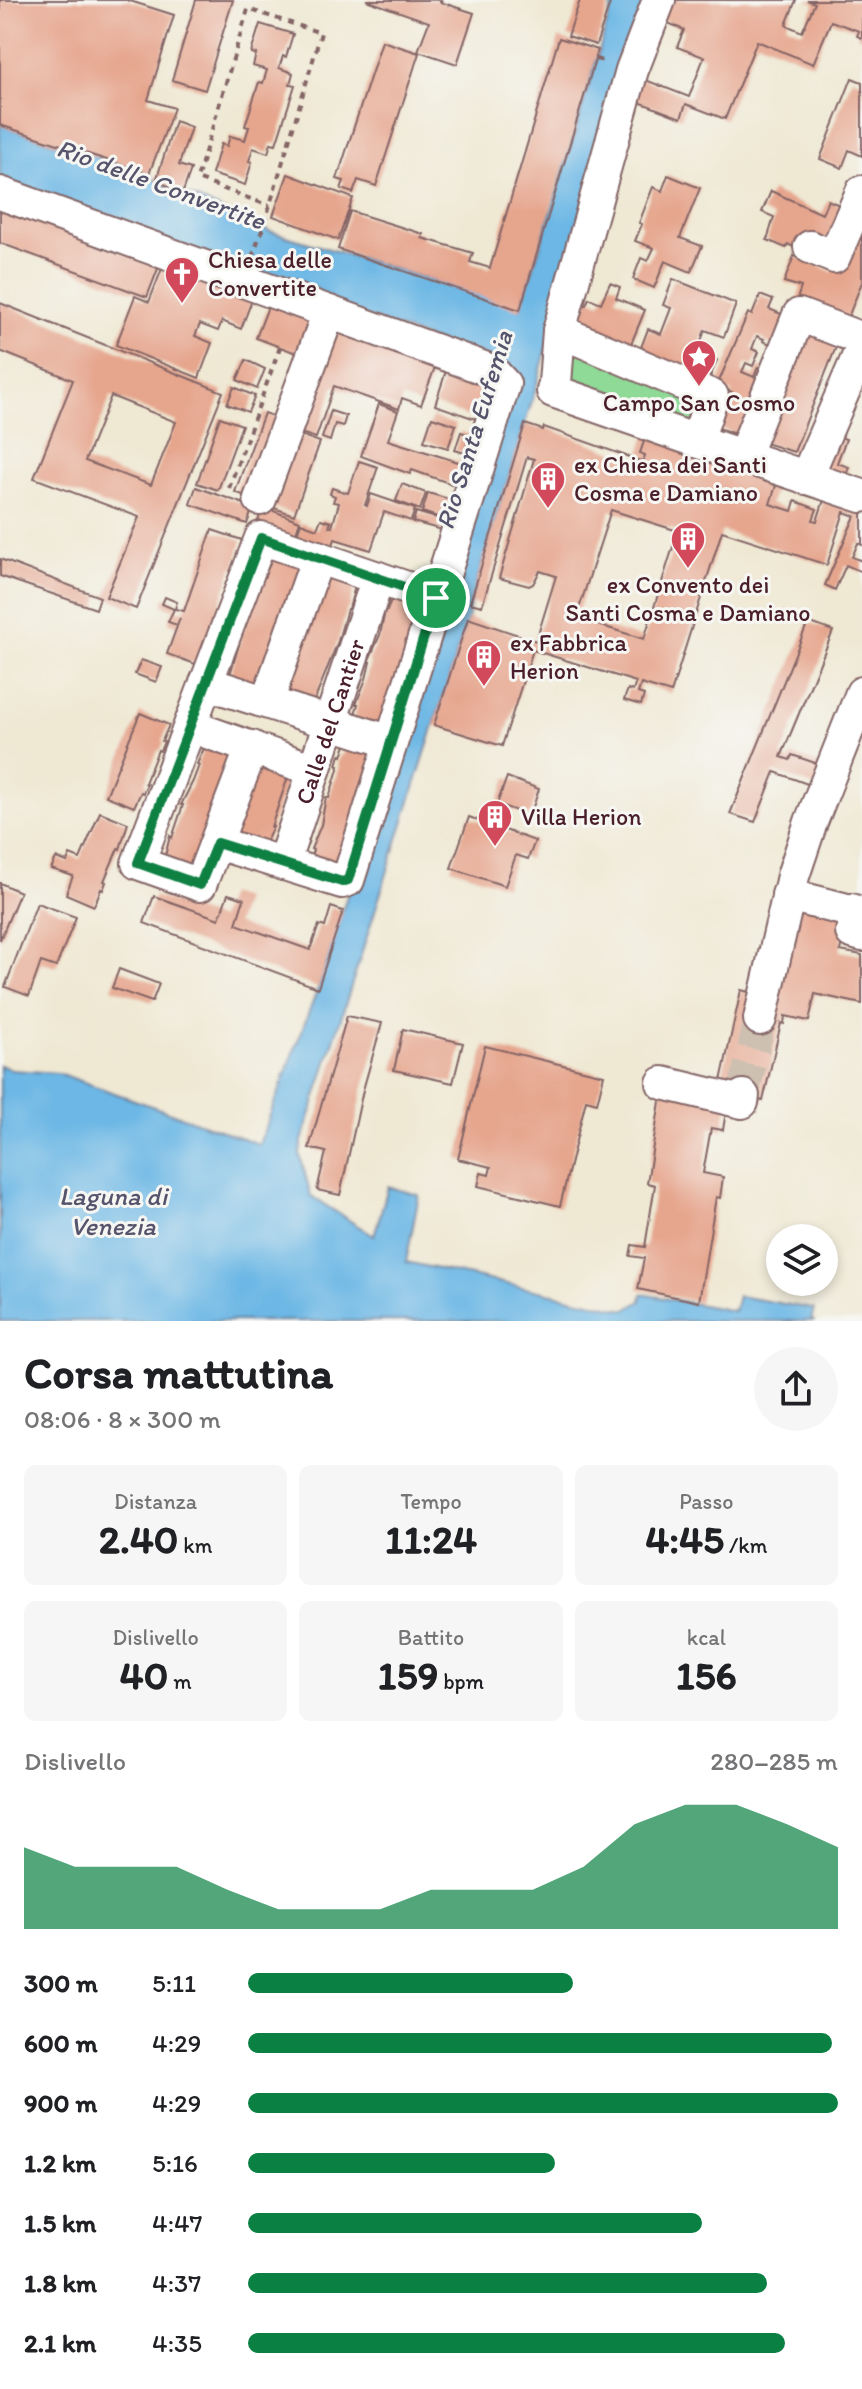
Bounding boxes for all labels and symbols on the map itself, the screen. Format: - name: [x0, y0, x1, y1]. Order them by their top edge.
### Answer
- water label: Rio delle Convertite: [52, 131, 271, 237]
- place label: Chiesa delle Convertite: [208, 245, 332, 302]
- church icon: Chiesa delle Convertite: [163, 255, 201, 305]
- water label: Rio Santa Eufemia: [429, 326, 520, 533]
- place icon: Campo San Cosmo: [680, 338, 718, 388]
- place label: Campo San Cosmo: [603, 388, 795, 417]
- place label: ex Chiesa dei Santi Cosma e Damiano: [574, 450, 767, 507]
- building icon: ex Chiesa dei Santi Cosma e Damiano: [529, 460, 567, 510]
- building icon: ex Convento dei Santi Cosma e Damiano: [669, 520, 707, 570]
- pin: [402, 564, 470, 632]
- place label: ex Convento dei Santi Cosma e Damiano: [566, 570, 810, 627]
- place label: ex Fabbrica Herion: [510, 628, 627, 685]
- street label: Calle del Cantier: [289, 635, 371, 808]
- building icon: ex Fabbrica Herion: [465, 638, 503, 688]
- building icon: Villa Herion: [476, 798, 514, 848]
- place label: Villa Herion: [521, 802, 642, 831]
- water label: Laguna di Venezia: [59, 1180, 169, 1242]

